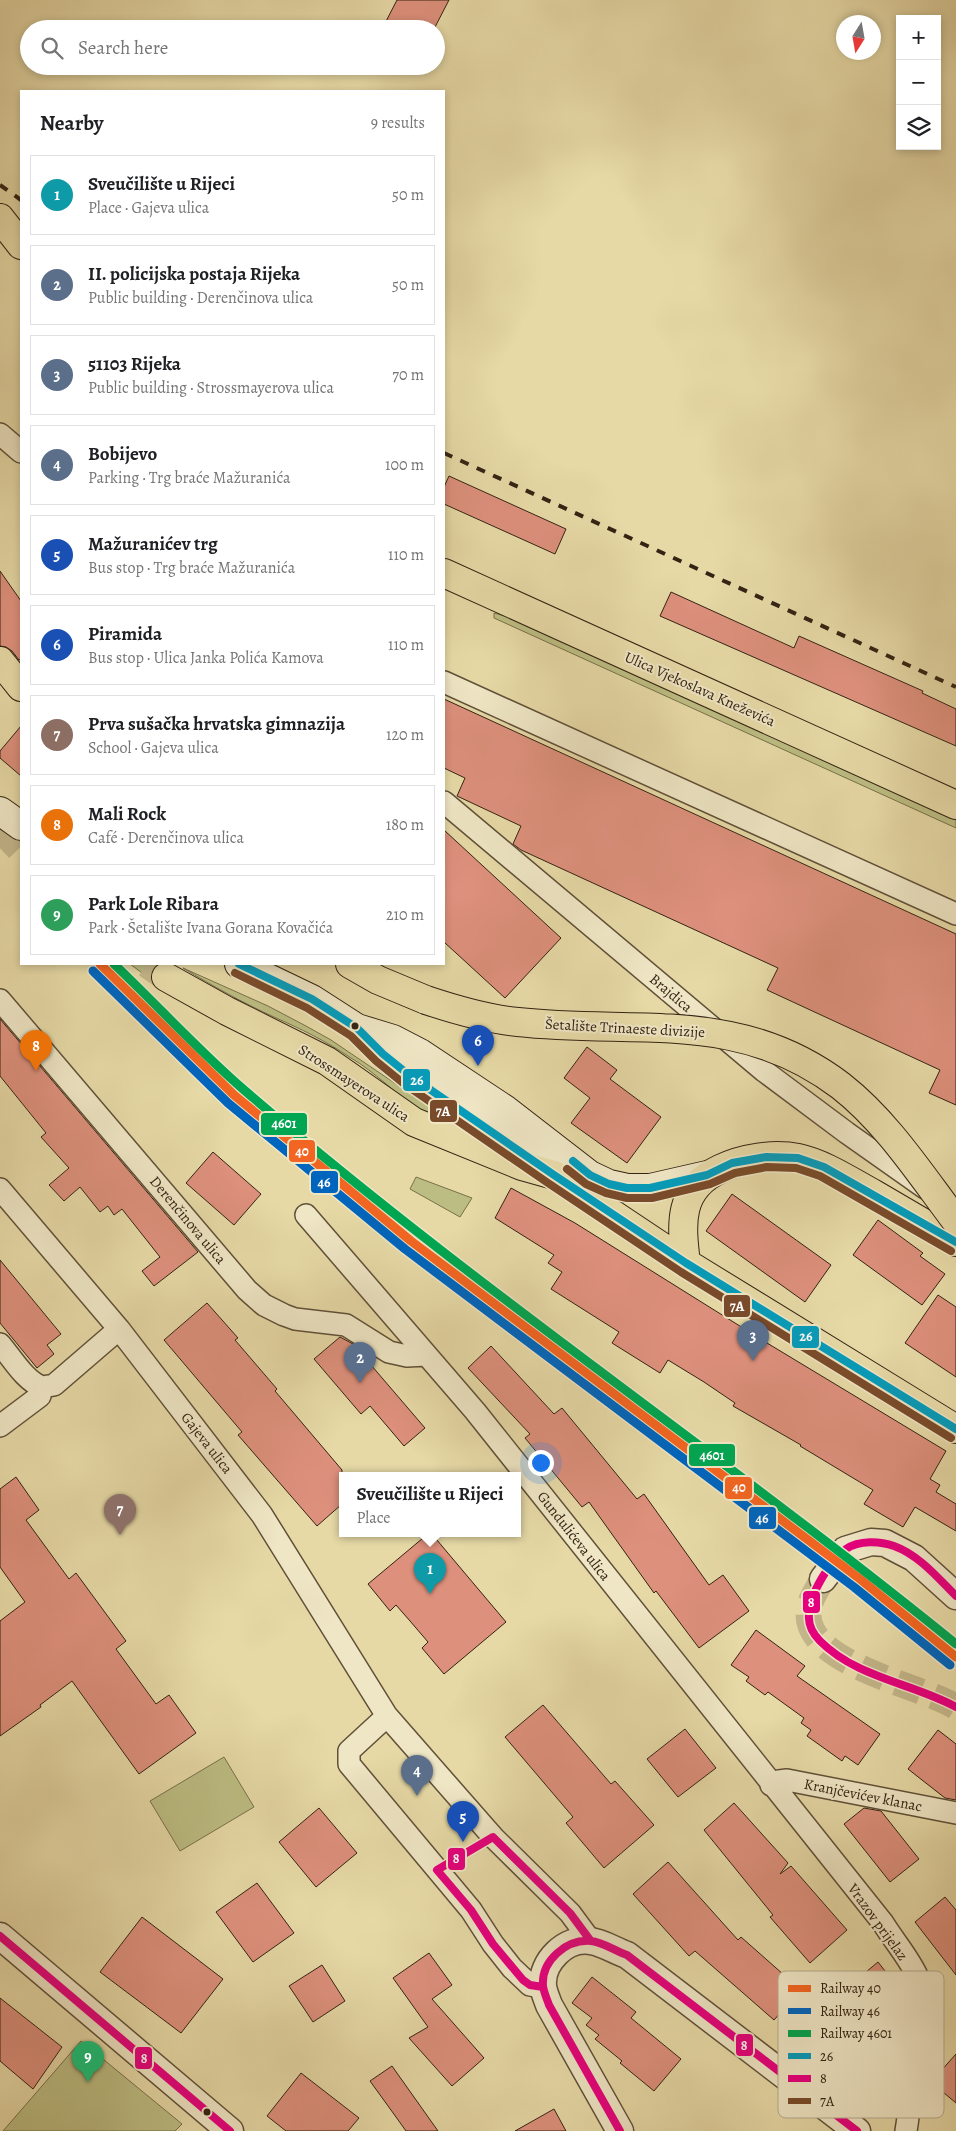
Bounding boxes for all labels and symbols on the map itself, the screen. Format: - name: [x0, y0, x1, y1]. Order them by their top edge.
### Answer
- north arrow: [836, 15, 881, 60]
- street label: Ulica Vjekoslava Kneževića: [622, 647, 779, 731]
- street label: Brajdica: [645, 969, 697, 1017]
- street label: Šetalište Trinaeste divizije: [545, 1014, 706, 1042]
- unlabelled marker: [350, 1021, 360, 1031]
- pin: 6: [462, 1025, 494, 1066]
- pin: 8: [20, 1030, 52, 1071]
- street label: Strossmayerova ulica: [295, 1040, 413, 1126]
- line badge: 26: [402, 1068, 431, 1092]
- text: 26: [410, 1071, 424, 1090]
- line badge: 7A: [429, 1099, 458, 1123]
- text: 7A: [436, 1102, 451, 1121]
- line badge: 4601: [260, 1112, 308, 1136]
- text: 4601: [271, 1114, 297, 1133]
- line badge: 40: [288, 1139, 316, 1163]
- text: 40: [295, 1142, 309, 1161]
- line badge: 46: [310, 1170, 339, 1194]
- street label: Derenčinova ulica: [145, 1172, 231, 1268]
- text: 46: [317, 1173, 331, 1192]
- line badge: 7A: [723, 1294, 751, 1318]
- text: 7A: [730, 1297, 745, 1316]
- pin: 3: [737, 1320, 769, 1361]
- line badge: 26: [791, 1325, 820, 1349]
- text: 26: [799, 1327, 813, 1346]
- pin: 2: [344, 1342, 376, 1383]
- street label: Gajeva ulica: [177, 1408, 237, 1478]
- line badge: 4601: [688, 1443, 736, 1467]
- text: 4601: [699, 1446, 725, 1465]
- your location: [528, 1450, 554, 1476]
- line badge: 40: [724, 1476, 753, 1500]
- text: 40: [732, 1478, 746, 1497]
- street label: Gundulićeva ulica: [533, 1487, 615, 1585]
- pin: 7: [104, 1494, 136, 1535]
- line badge: 46: [748, 1506, 777, 1530]
- text: 46: [755, 1509, 769, 1528]
- pin: 1: [414, 1553, 446, 1594]
- line badge: 8: [802, 1590, 821, 1614]
- text: 8: [808, 1593, 815, 1612]
- pin: 4: [401, 1755, 433, 1796]
- street label: Kranjčevićev klanac: [802, 1774, 924, 1816]
- pin: 5: [447, 1801, 479, 1842]
- line badge: 8: [447, 1847, 466, 1871]
- text: 8: [453, 1849, 460, 1868]
- street label: Vrazov prijelaz: [843, 1879, 913, 1965]
- legend: [778, 1971, 944, 2118]
- text: Railway 40: [820, 1979, 881, 1998]
- text: Railway 46: [820, 2002, 880, 2021]
- text: Railway 4601: [820, 2024, 892, 2043]
- line badge: 8: [735, 2033, 754, 2057]
- text: 8: [741, 2036, 748, 2055]
- pin: 9: [72, 2041, 104, 2082]
- line badge: 8: [134, 2046, 153, 2070]
- text: 26: [820, 2047, 833, 2066]
- text: 8: [141, 2049, 148, 2068]
- text: 8: [820, 2069, 827, 2088]
- text: 7A: [820, 2092, 835, 2111]
- unlabelled marker: [202, 2107, 212, 2117]

